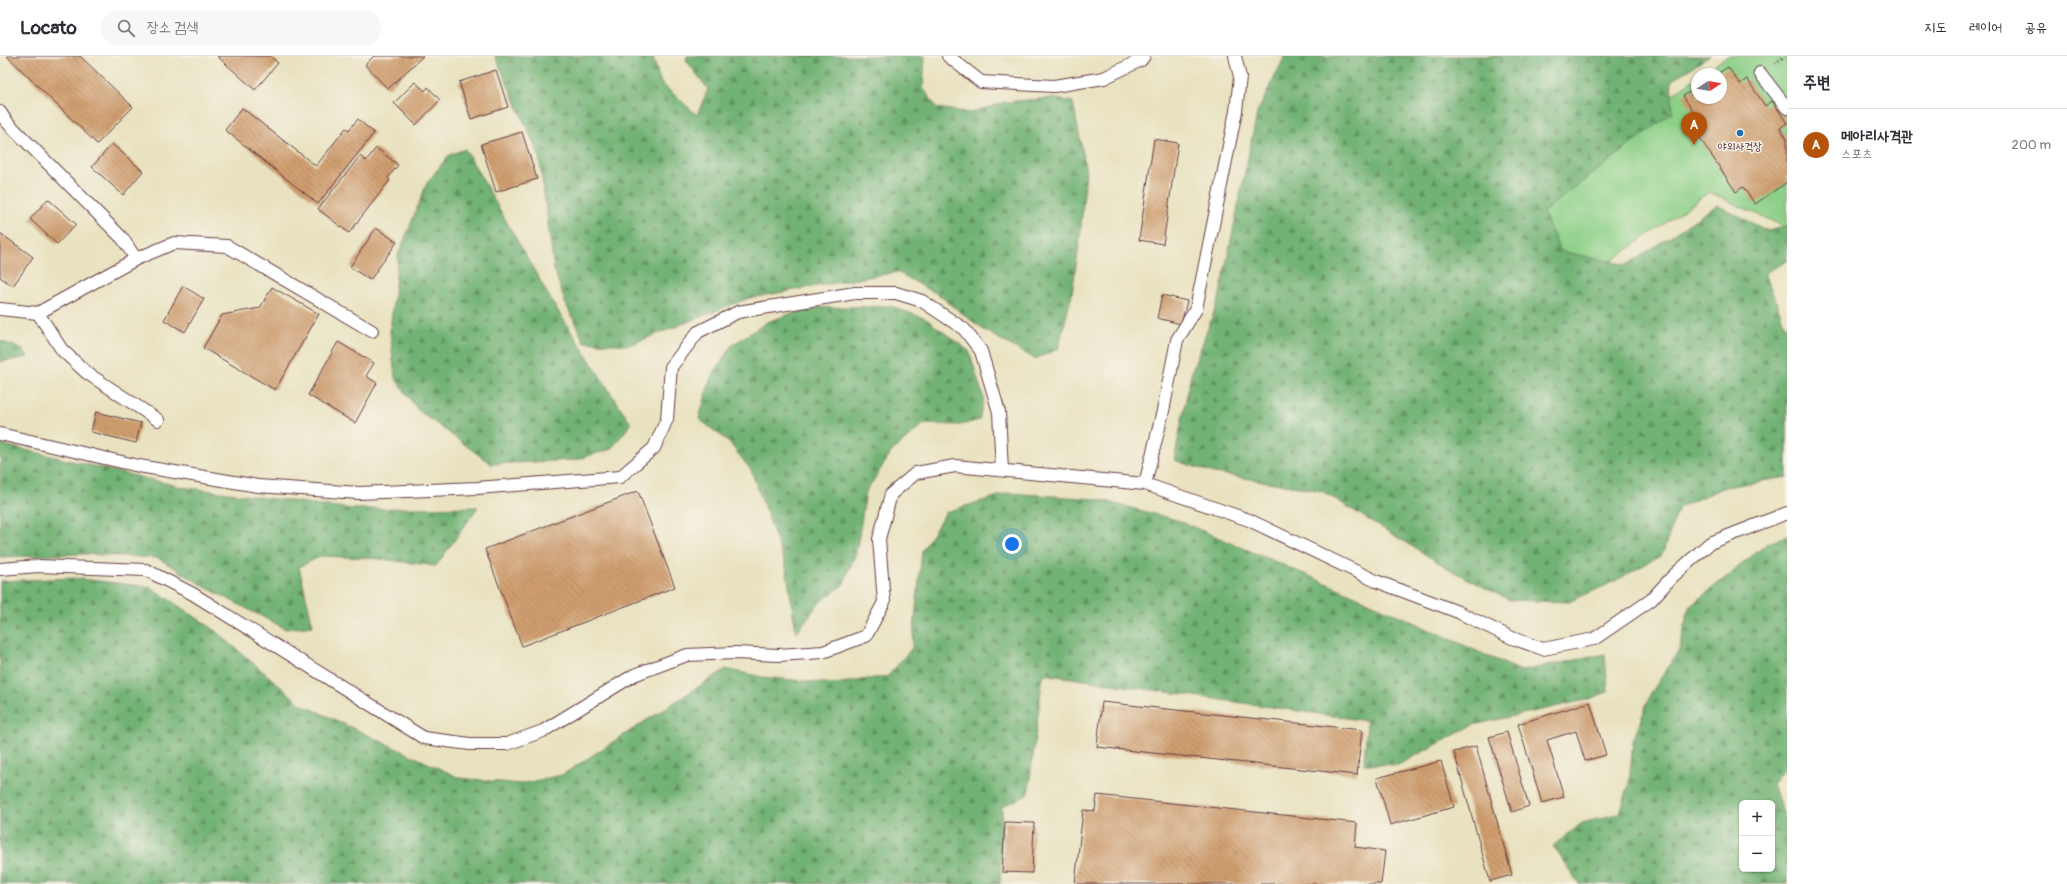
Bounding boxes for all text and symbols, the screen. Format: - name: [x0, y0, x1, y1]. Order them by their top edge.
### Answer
- search box: [101, 10, 381, 46]
- text: Locato: [20, 16, 77, 40]
- icon: search: [115, 17, 137, 39]
- text: 장소 검색: [147, 18, 198, 37]
- text: 지도: [1924, 19, 1947, 36]
- text: 레이어: [1969, 19, 2002, 36]
- text: 공유: [2024, 19, 2047, 36]
- north arrow: [1691, 68, 1727, 104]
- text: 주변: [1803, 72, 1830, 93]
- pin: A: [1681, 112, 1707, 145]
- text: 메아리사격관: [1841, 127, 1913, 146]
- marker: 야외사격장: [1735, 128, 1745, 138]
- text: A: [1812, 137, 1820, 153]
- text: 200 m: [2012, 137, 2051, 153]
- place label: 야외사격장: [1718, 140, 1762, 153]
- text: 스포츠: [1841, 146, 1872, 162]
- your location: [1002, 534, 1022, 554]
- map controls: [1739, 800, 1775, 872]
- button: +: [1739, 800, 1775, 836]
- button: −: [1739, 836, 1775, 872]

